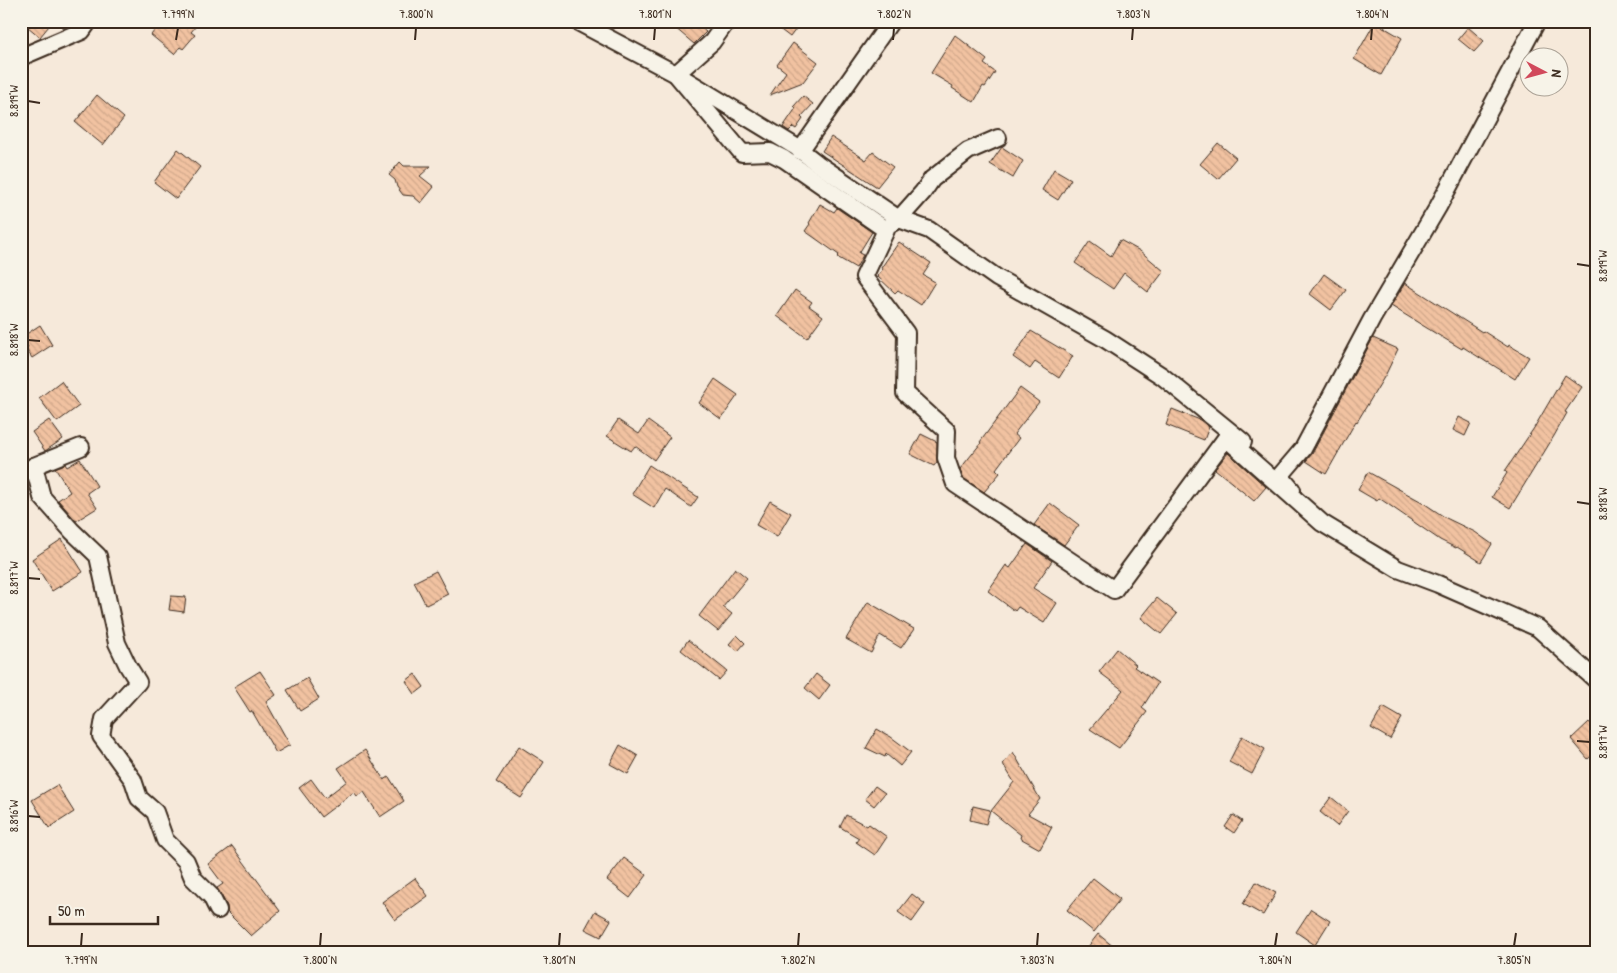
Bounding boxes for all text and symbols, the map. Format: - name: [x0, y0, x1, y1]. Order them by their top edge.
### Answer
- text: 7.799°N: [162, 5, 194, 22]
- text: 7.800°N: [399, 5, 433, 22]
- text: 7.801°N: [639, 5, 671, 22]
- text: 7.802°N: [877, 5, 911, 22]
- text: 7.803°N: [1116, 5, 1150, 22]
- text: 7.804°N: [1356, 5, 1388, 22]
- north arrow: [1520, 48, 1570, 98]
- text: N: [1548, 69, 1567, 79]
- text: 8.819°W: [5, 84, 22, 117]
- text: 8.819°W: [1594, 249, 1611, 282]
- text: 8.818°W: [5, 323, 22, 356]
- text: 8.818°W: [1594, 487, 1611, 520]
- text: 8.817°W: [5, 561, 22, 595]
- text: 8.817°W: [1594, 725, 1611, 759]
- text: 8.816°W: [5, 799, 22, 832]
- scale bar: [50, 893, 158, 925]
- text: 50 m: [58, 900, 85, 921]
- text: 7.799°N: [65, 951, 97, 968]
- text: 7.800°N: [303, 951, 337, 968]
- text: 7.801°N: [543, 951, 575, 968]
- text: 7.802°N: [781, 951, 815, 968]
- text: 7.803°N: [1020, 951, 1054, 968]
- text: 7.804°N: [1259, 951, 1291, 968]
- text: 7.805°N: [1497, 951, 1531, 968]

